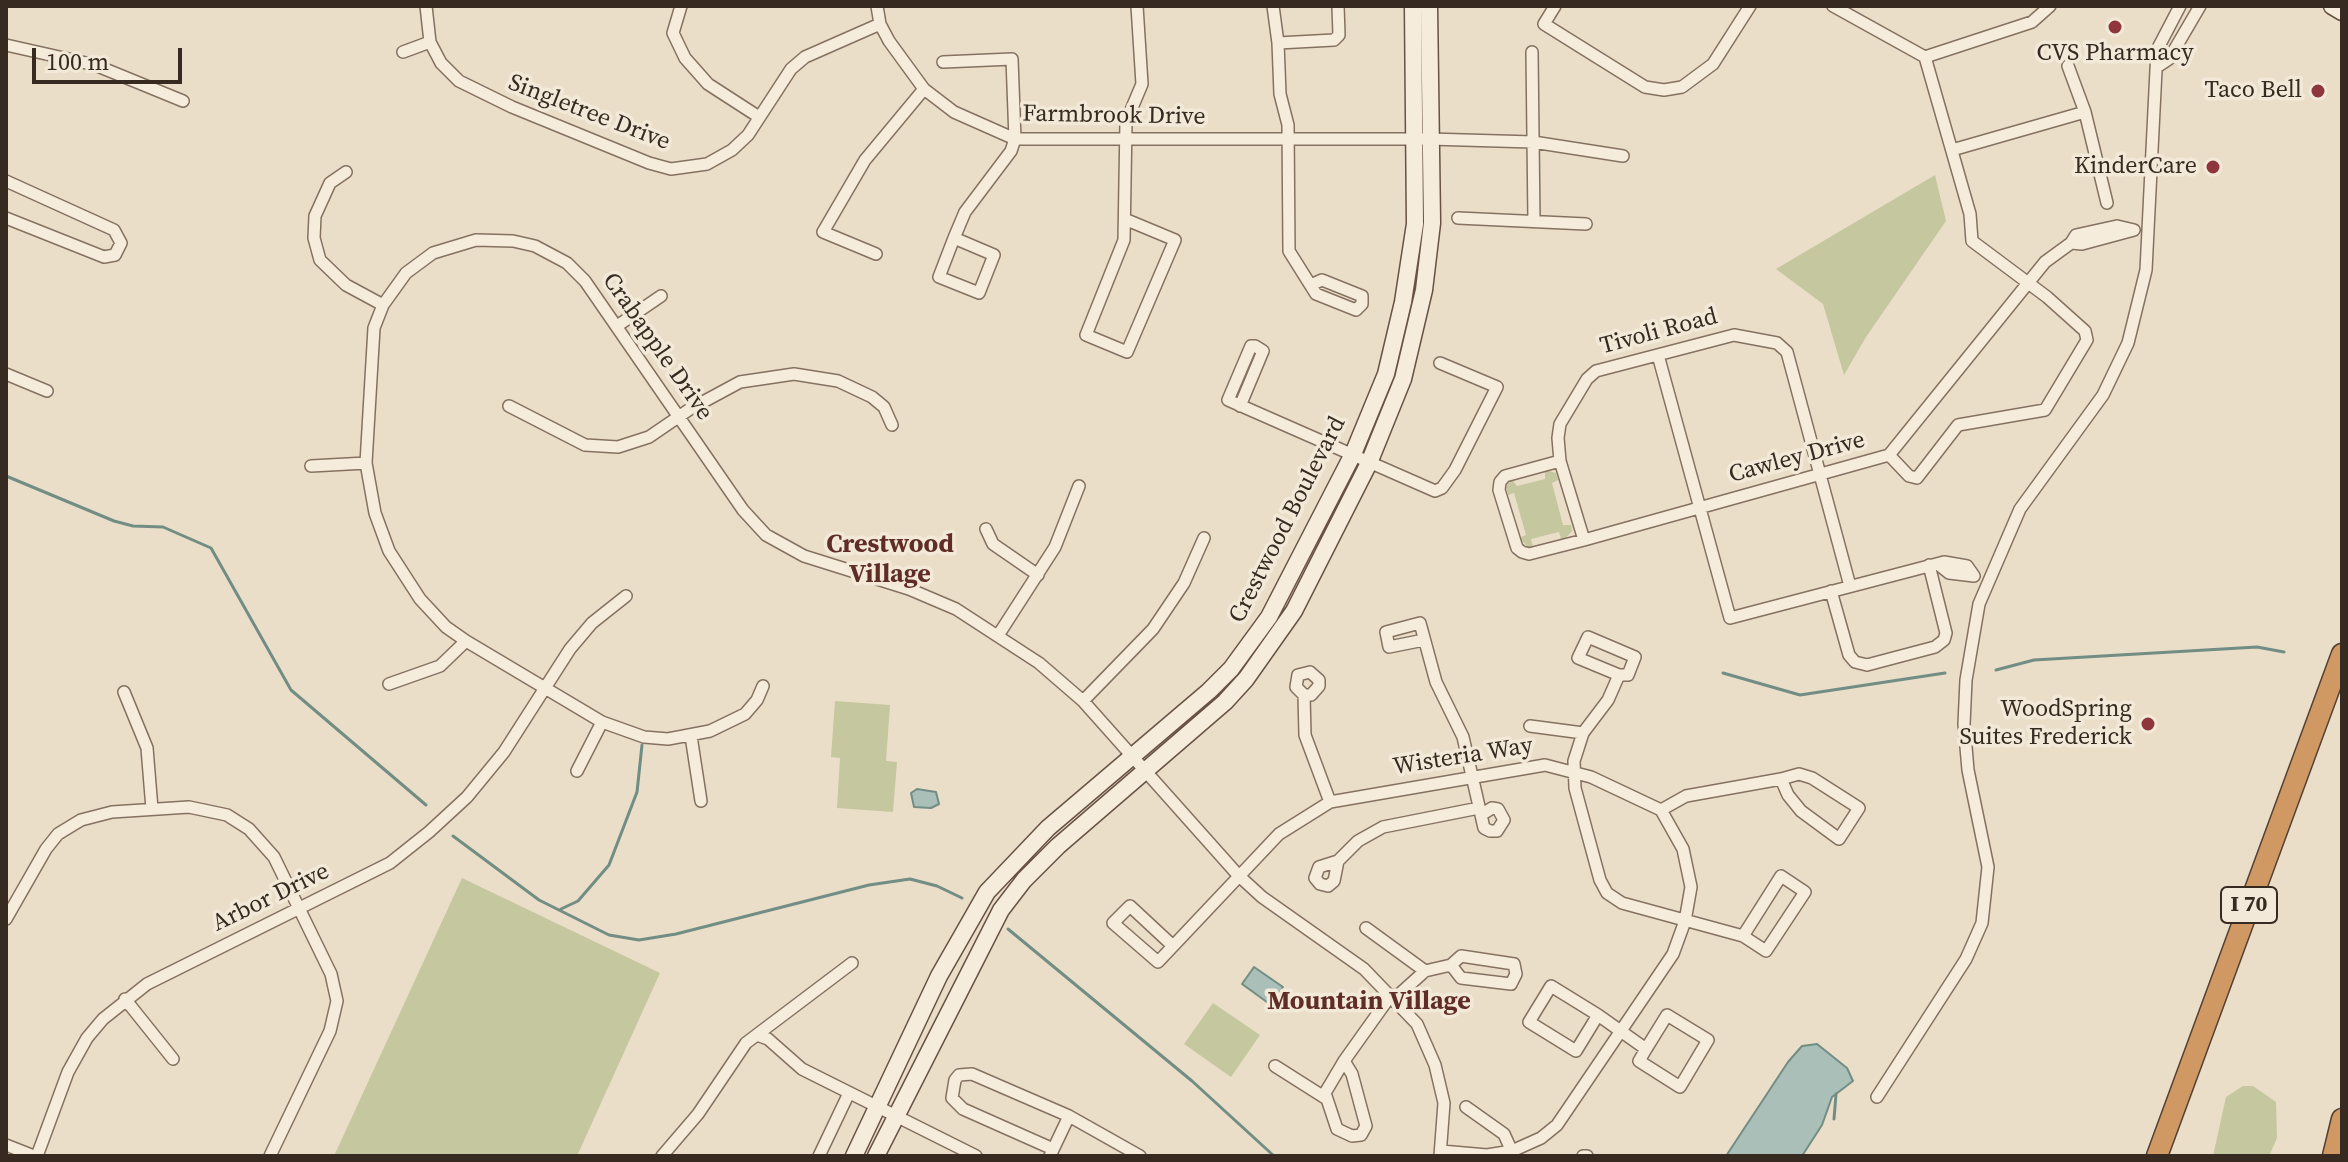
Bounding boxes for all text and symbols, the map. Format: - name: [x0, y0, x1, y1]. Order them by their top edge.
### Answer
- marker: CVS Pharmacy: [2106, 18, 2124, 36]
- scale bar: [36, 32, 186, 82]
- place label: CVS Pharmacy: [2036, 40, 2194, 68]
- text: 100 m: [46, 45, 109, 78]
- street label: Singletree Drive: [504, 69, 674, 157]
- place label: Taco Bell: [2204, 77, 2302, 105]
- marker: Taco Bell: [2309, 82, 2327, 100]
- street label: Farmbrook Drive: [1022, 100, 1206, 132]
- place label: KinderCare: [2074, 153, 2197, 181]
- marker: KinderCare: [2204, 158, 2222, 176]
- street label: Crabapple Drive: [596, 268, 718, 426]
- street label: Tivoli Road: [1597, 303, 1721, 361]
- street label: Crestwood Boulevard: [1223, 412, 1353, 628]
- street label: Cawley Drive: [1726, 426, 1868, 490]
- district label: Crestwood Village: [826, 529, 954, 590]
- place label: WoodSpring Suites Frederick: [1959, 696, 2132, 752]
- marker: WoodSpring Suites Frederick: [2139, 715, 2157, 733]
- street label: Wisteria Way: [1391, 732, 1535, 782]
- street label: Arbor Drive: [208, 857, 334, 939]
- road number: I 70: [2221, 887, 2277, 923]
- district label: Mountain Village: [1267, 986, 1471, 1018]

